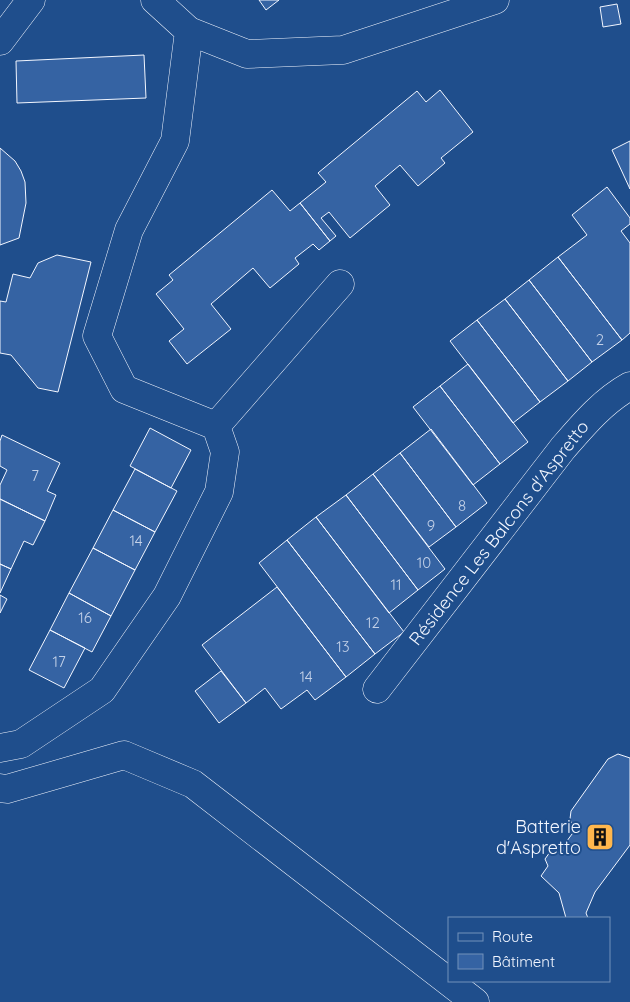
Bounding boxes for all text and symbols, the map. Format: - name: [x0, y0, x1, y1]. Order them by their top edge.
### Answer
- house number: 2: [596, 330, 604, 349]
- street label: Résidence Les Balcons d'Aspretto: [404, 416, 594, 650]
- house number: 7: [31, 466, 39, 485]
- house number: 8: [458, 496, 466, 515]
- house number: 9: [427, 516, 435, 535]
- house number: 14: [129, 531, 143, 550]
- house number: 10: [417, 553, 431, 572]
- house number: 11: [390, 575, 402, 594]
- house number: 16: [78, 608, 92, 627]
- house number: 12: [366, 613, 380, 632]
- house number: 13: [336, 637, 350, 656]
- house number: 17: [52, 652, 66, 671]
- house number: 14: [299, 667, 313, 686]
- place label: Batterie d'Aspretto: [496, 815, 581, 859]
- building icon: Batterie d'Aspretto: [585, 822, 615, 852]
- legend: [448, 917, 610, 982]
- text: Route: [492, 927, 533, 946]
- text: Bâtiment: [492, 952, 555, 971]

